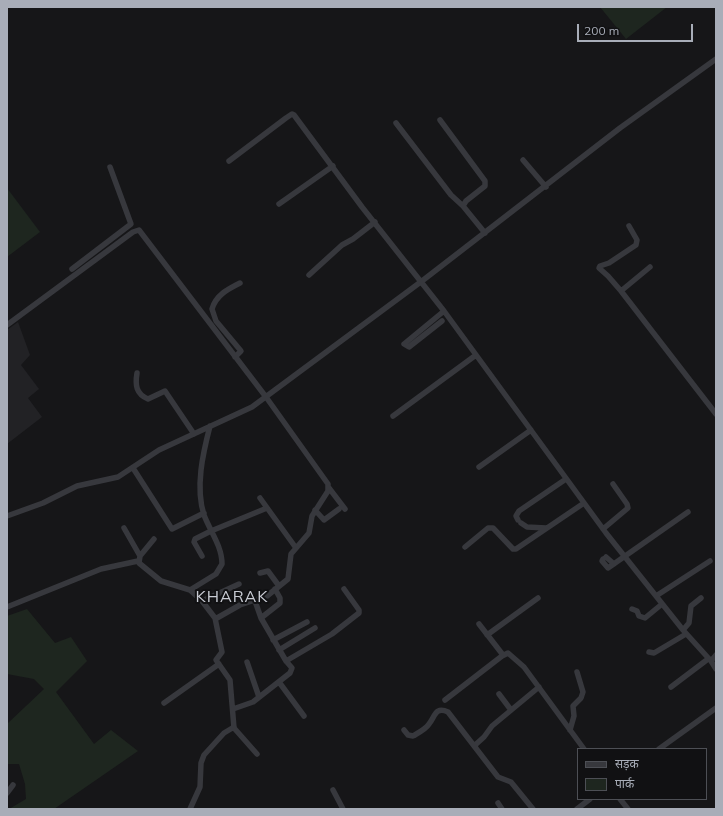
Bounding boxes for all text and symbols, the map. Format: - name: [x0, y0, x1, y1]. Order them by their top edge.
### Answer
- scale bar: [579, 16, 695, 42]
- text: 200 m: [584, 23, 619, 38]
- district label: KHARAK: [196, 587, 268, 607]
- legend: [577, 748, 707, 800]
- text: सड़क: [615, 756, 639, 771]
- text: पार्क: [615, 776, 634, 791]

